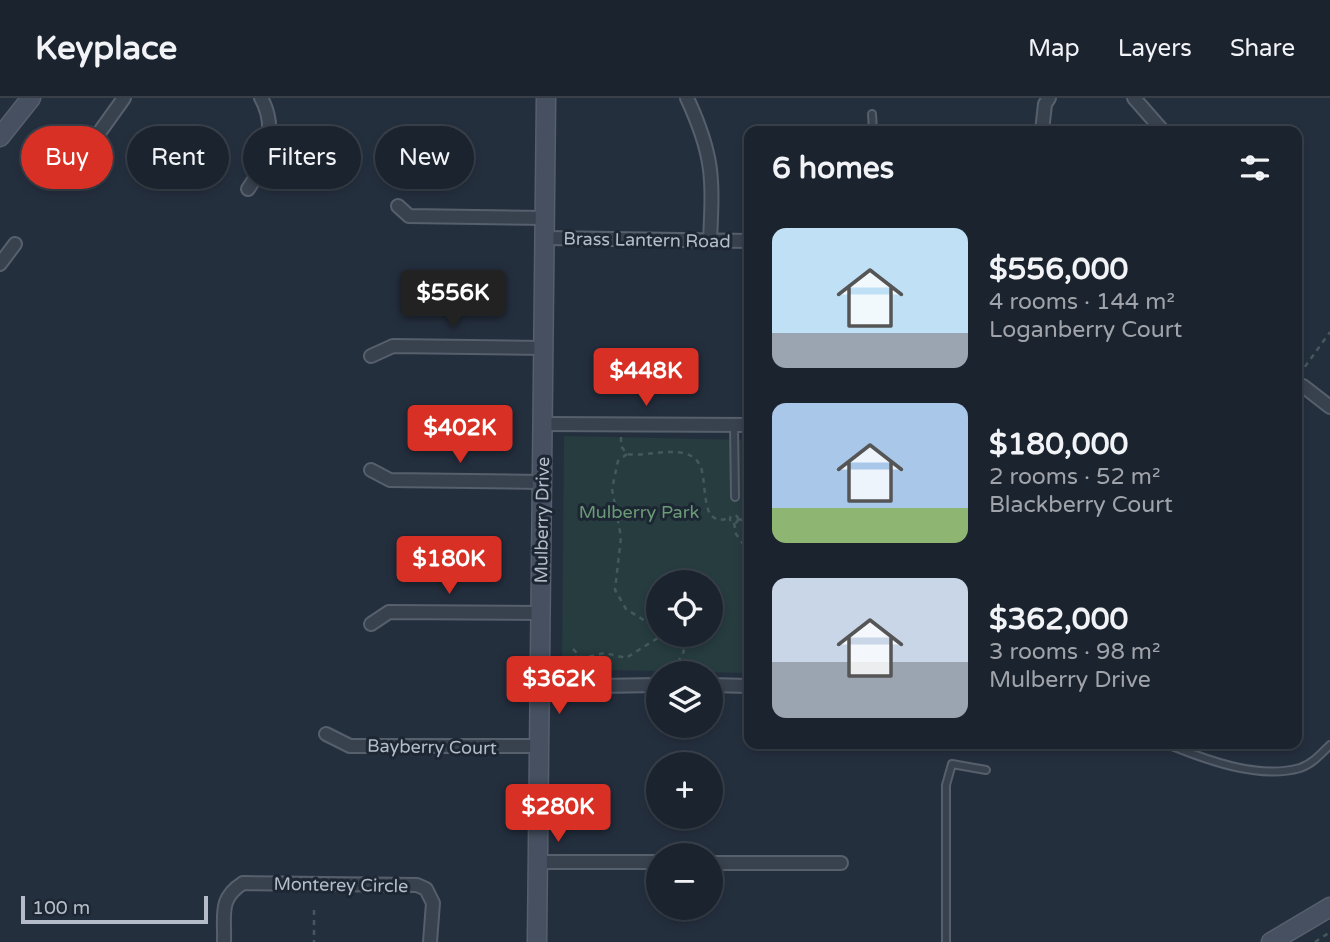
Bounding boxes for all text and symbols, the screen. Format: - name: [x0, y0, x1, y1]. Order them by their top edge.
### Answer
- text: Keyplace: [35, 29, 177, 68]
- text: Map: [1028, 34, 1080, 63]
- text: Layers: [1118, 34, 1192, 63]
- text: Share: [1230, 34, 1295, 63]
- chip: Buy: [21, 126, 113, 189]
- chip: Rent: [127, 126, 229, 189]
- chip: Filters: [243, 126, 361, 189]
- chip: New: [375, 126, 474, 189]
- icon: filters: [1236, 149, 1274, 187]
- text: 6 homes: [772, 150, 894, 187]
- street label: Brass Lantern Road: [563, 228, 731, 252]
- text: $556,000: [989, 251, 1128, 288]
- icon: home: [828, 256, 912, 340]
- pin: $556K: [404, 271, 502, 330]
- text: $556K: [417, 279, 489, 307]
- text: 4 rooms · 144 m²: [989, 288, 1175, 316]
- text: Loganberry Court: [989, 316, 1182, 344]
- pin: $448K: [597, 348, 695, 408]
- text: $448K: [610, 357, 682, 385]
- pin: $402K: [411, 406, 509, 465]
- text: $402K: [424, 414, 496, 442]
- text: $180,000: [989, 426, 1128, 463]
- icon: home: [828, 431, 912, 515]
- street label: Mulberry Drive: [530, 457, 554, 583]
- text: 2 rooms · 52 m²: [989, 463, 1160, 491]
- text: Blackberry Court: [989, 491, 1173, 519]
- park label: Mulberry Park: [579, 501, 700, 523]
- pin: $180K: [400, 536, 498, 596]
- text: $180K: [413, 545, 485, 573]
- map controls: [646, 570, 723, 920]
- button: locate: [646, 570, 723, 647]
- text: $362,000: [989, 601, 1128, 638]
- icon: home: [828, 606, 912, 690]
- text: 3 rooms · 98 m²: [989, 638, 1160, 666]
- pin: $362K: [510, 656, 608, 716]
- button: layers: [646, 661, 723, 738]
- text: $362K: [523, 665, 595, 693]
- text: Mulberry Drive: [989, 666, 1151, 694]
- street label: Bayberry Court: [367, 735, 497, 759]
- button: +: [646, 752, 723, 829]
- pin: $280K: [509, 784, 607, 844]
- text: $280K: [522, 793, 594, 821]
- button: −: [646, 843, 723, 920]
- street label: Monterey Circle: [273, 873, 409, 897]
- scale bar: [21, 893, 208, 925]
- text: 100 m: [32, 897, 90, 919]

